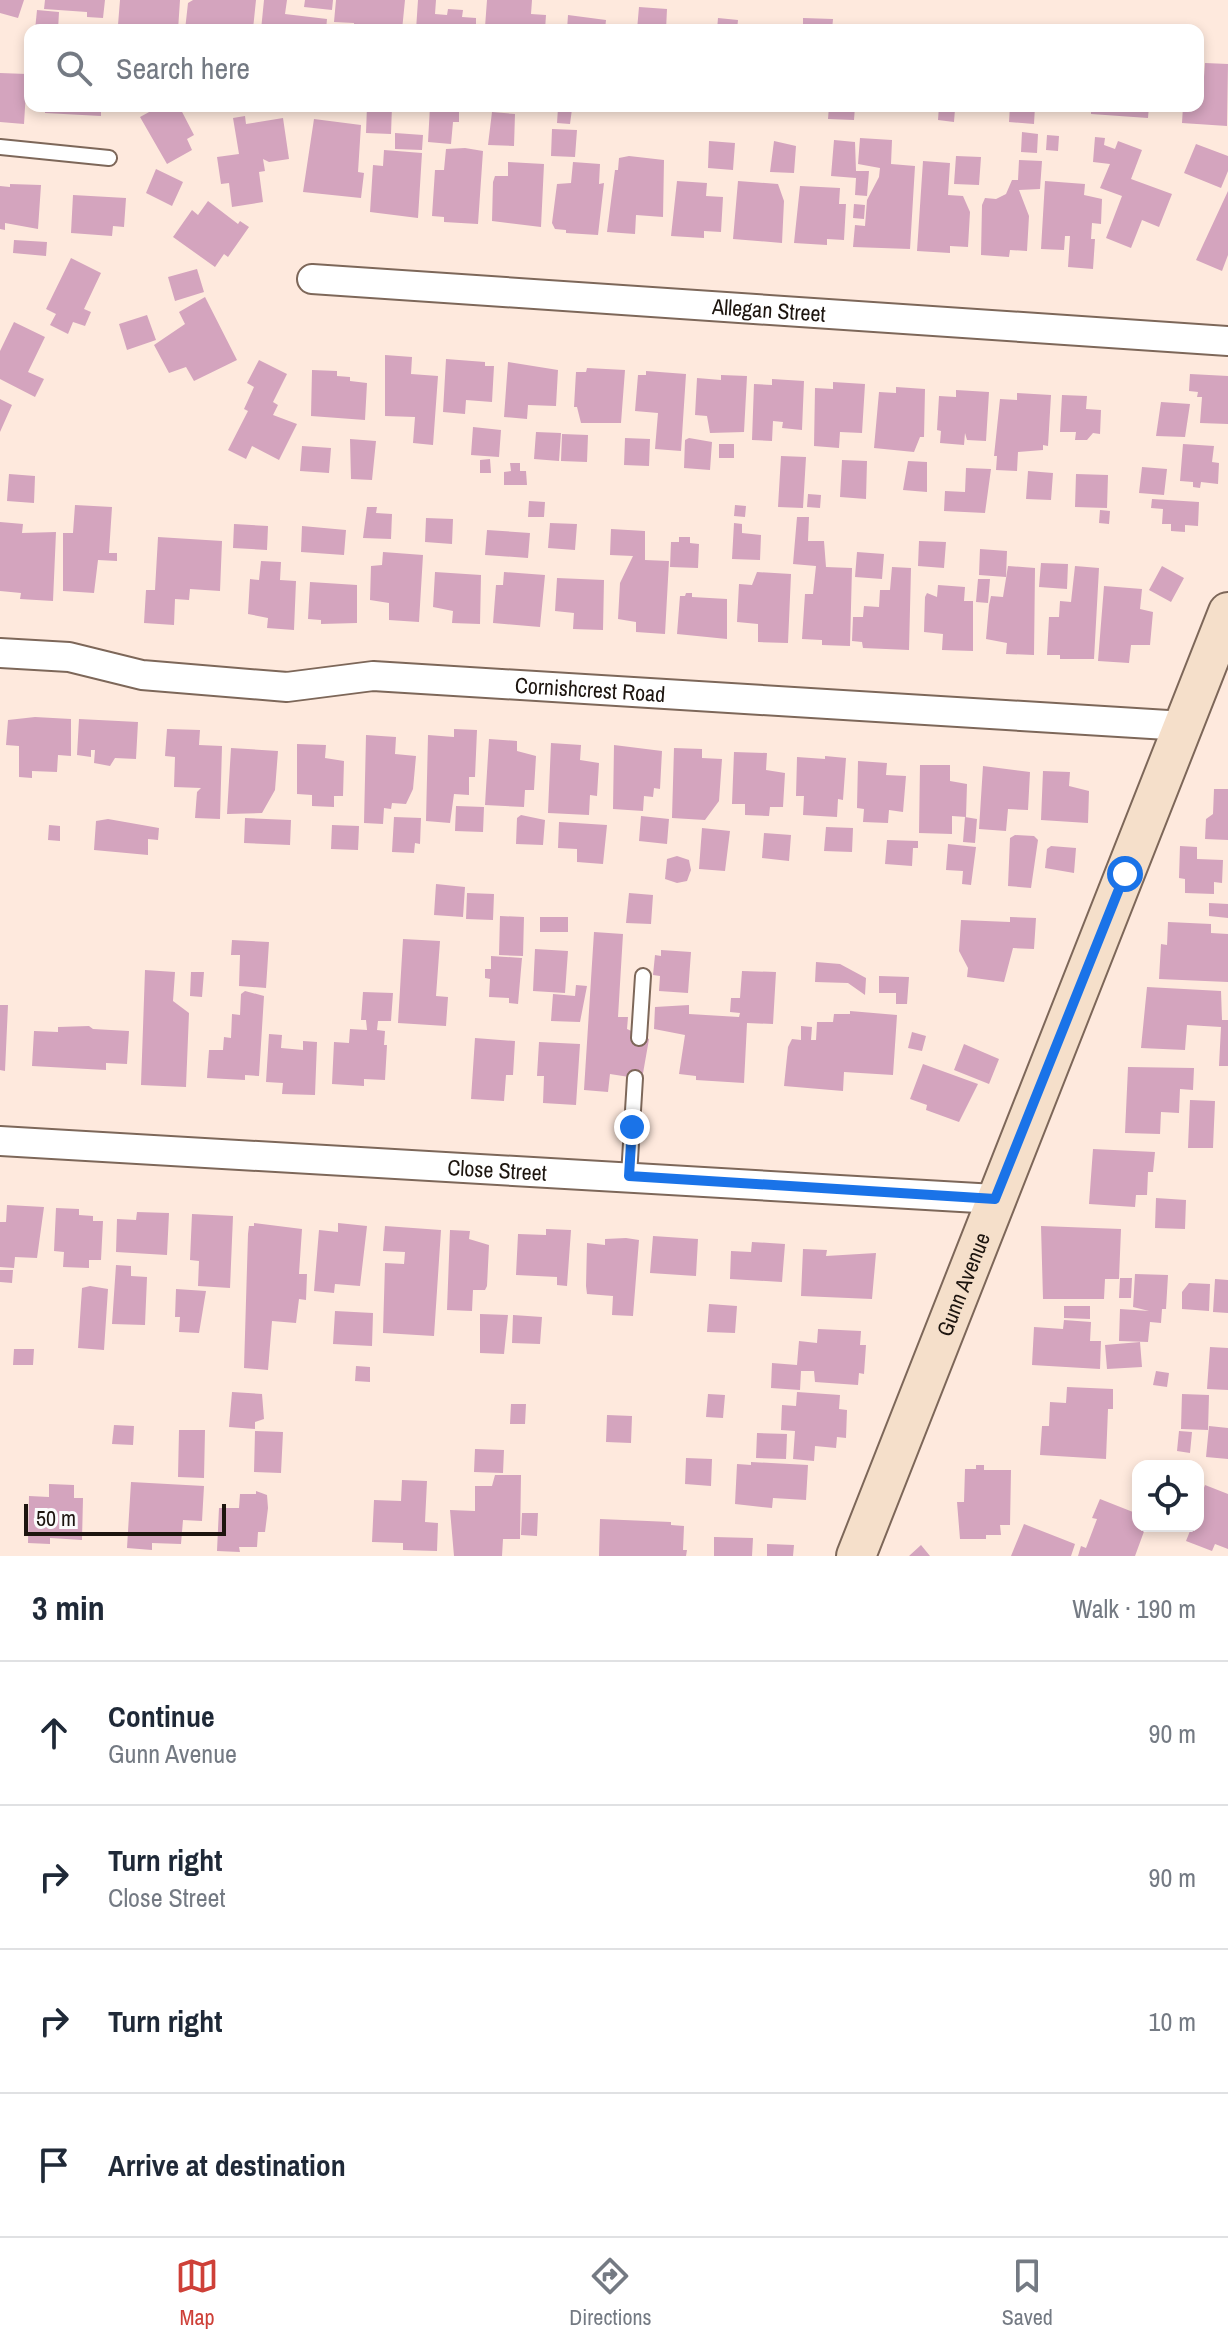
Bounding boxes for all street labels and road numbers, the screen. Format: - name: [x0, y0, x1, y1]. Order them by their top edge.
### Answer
- street label: Allegan Street: [710, 291, 827, 329]
- street label: Cornishcrest Road: [514, 670, 666, 709]
- street label: Close Street: [447, 1152, 548, 1188]
- street label: Gunn Avenue: [929, 1228, 997, 1341]

